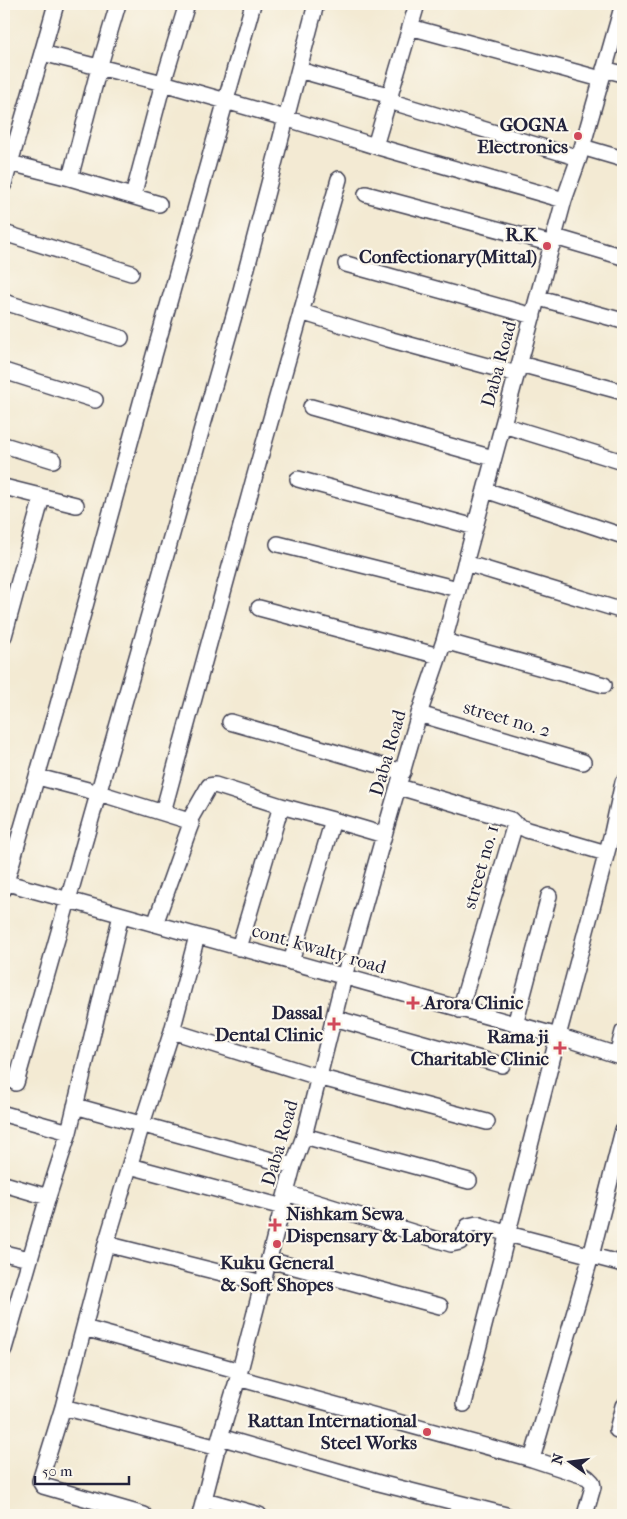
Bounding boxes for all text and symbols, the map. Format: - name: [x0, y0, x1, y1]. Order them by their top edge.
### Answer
- place label: GOGNA Electronics: [477, 114, 569, 158]
- marker: GOGNA Electronics: [572, 130, 584, 142]
- place label: R.K Confectionary(Mittal): [359, 224, 538, 268]
- marker: R.K Confectionary(Mittal): [541, 240, 553, 252]
- street label: Daba Road: [477, 318, 521, 410]
- street label: street no. 2: [461, 696, 553, 742]
- street label: Daba Road: [365, 707, 411, 799]
- street label: street no. 1: [459, 822, 503, 912]
- street label: cont. kwalty road: [249, 919, 389, 979]
- place label: Arora Clinic: [423, 992, 524, 1014]
- marker: Arora Clinic: [406, 996, 420, 1010]
- place label: Dassal Dental Clinic: [215, 1002, 324, 1046]
- marker: Dassal Dental Clinic: [327, 1017, 341, 1031]
- place label: Rama ji Charitable Clinic: [411, 1026, 550, 1070]
- marker: Rama ji Charitable Clinic: [553, 1041, 567, 1055]
- street label: Daba Road: [257, 1097, 303, 1189]
- place label: Nishkam Sewa Dispensary & Laboratory: [286, 1203, 494, 1247]
- marker: Nishkam Sewa Dispensary & Laboratory: [268, 1218, 282, 1232]
- marker: Kuku General & Soft Shopes: [271, 1238, 283, 1250]
- place label: Kuku General & Soft Shopes: [220, 1252, 335, 1296]
- place label: Rattan International Steel Works: [247, 1410, 418, 1454]
- marker: Rattan International Steel Works: [421, 1426, 433, 1438]
- north arrow: [544, 1436, 594, 1486]
- text: N: [548, 1451, 567, 1466]
- scale bar: [35, 1454, 129, 1486]
- text: 50 m: [42, 1462, 73, 1480]

